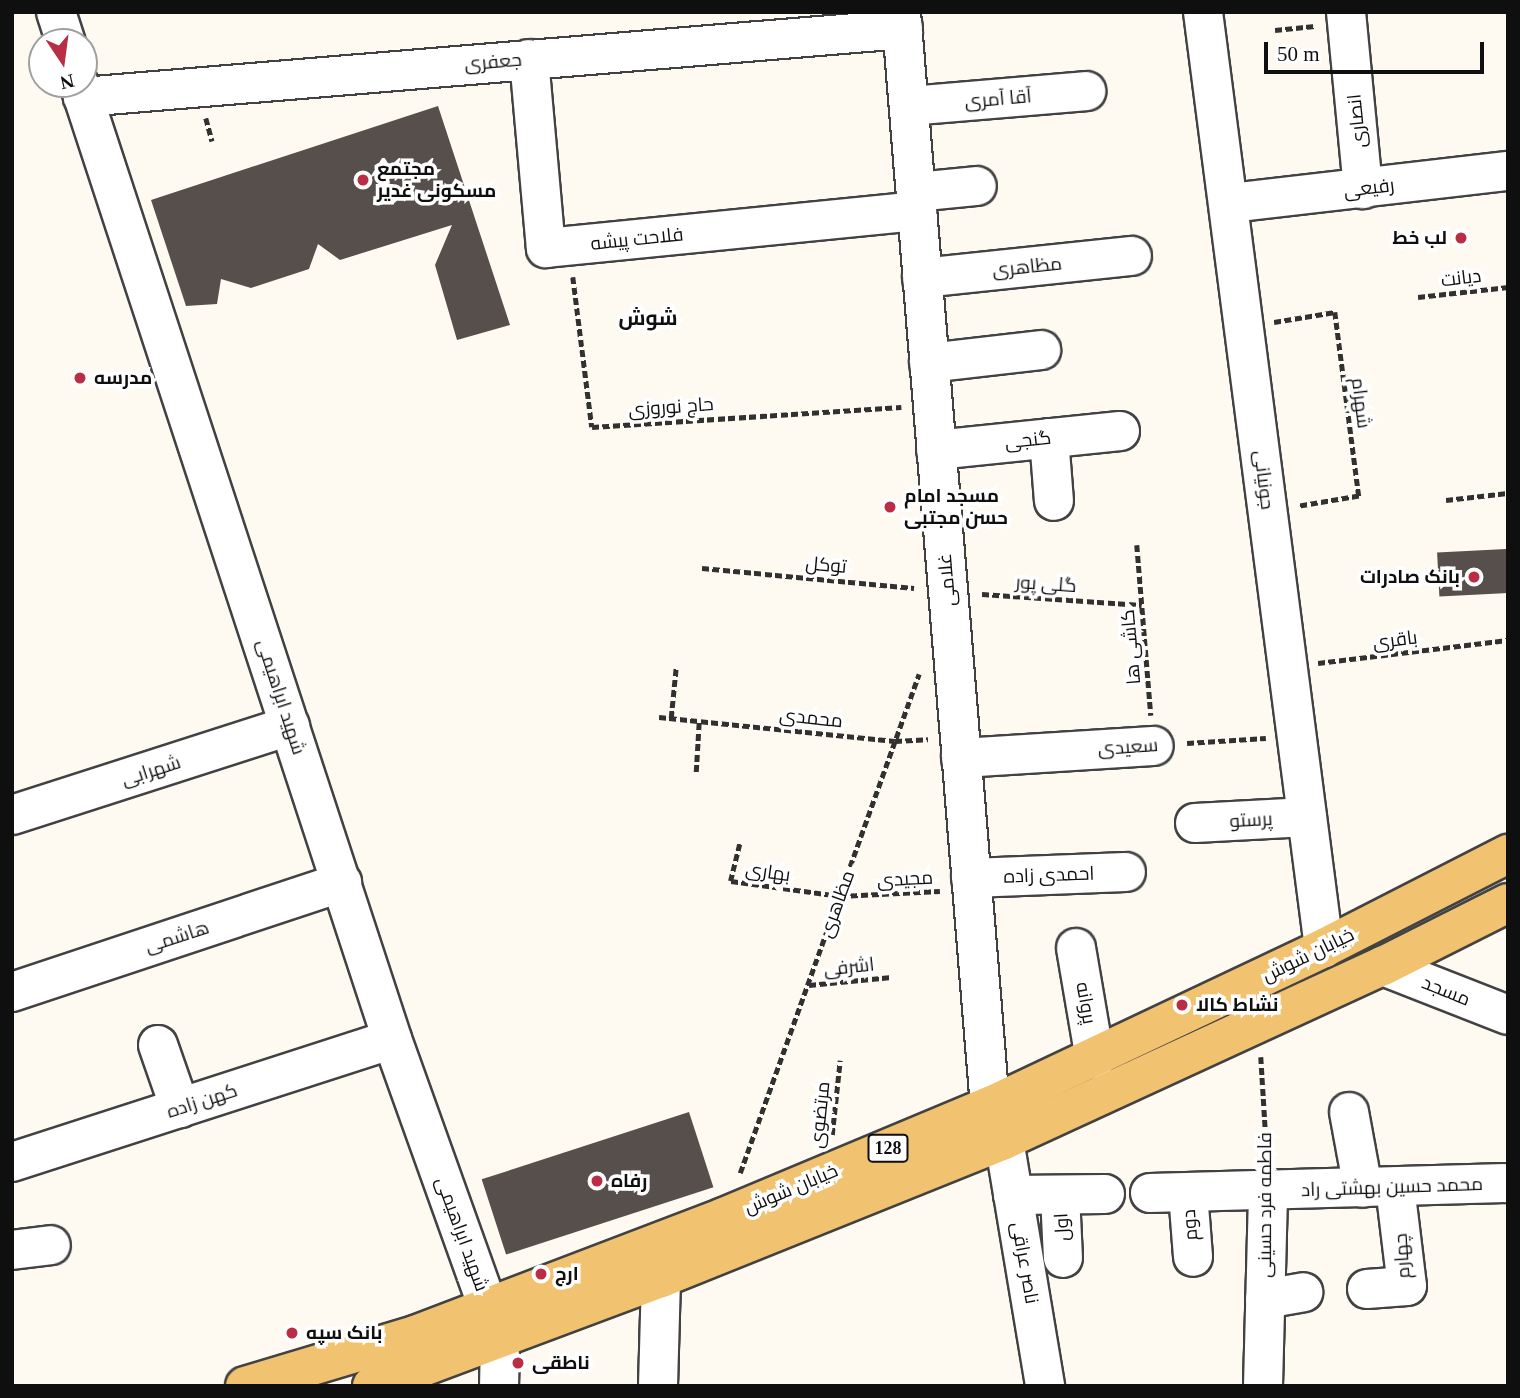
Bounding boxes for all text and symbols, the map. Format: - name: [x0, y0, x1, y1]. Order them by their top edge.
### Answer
- north arrow: [28, 28, 98, 98]
- scale bar: [1268, 28, 1488, 72]
- text: 50 m: [1277, 42, 1320, 66]
- street label: جعفری: [463, 48, 523, 76]
- text: N: [58, 70, 76, 94]
- street label: آقا آمری: [964, 85, 1032, 113]
- street label: انصاری: [1343, 93, 1371, 149]
- place label: مجتمع مسکونی غدیر: [377, 158, 496, 202]
- marker: مجتمع مسکونی غدیر: [355, 172, 371, 188]
- street label: رفیعی: [1342, 174, 1396, 202]
- street label: فلاحت پیشه: [590, 223, 684, 255]
- place label: لب خط: [1392, 227, 1447, 249]
- marker: لب خط: [1453, 230, 1469, 246]
- street label: مظاهری: [991, 252, 1063, 282]
- street label: دیانت: [1440, 264, 1482, 292]
- district label: شوش: [618, 305, 678, 331]
- place label: مدرسه: [94, 367, 152, 389]
- marker: مدرسه: [72, 370, 88, 386]
- street label: شهرام: [1347, 376, 1375, 430]
- street label: حاج نوروزی: [628, 393, 714, 421]
- street label: گنجی: [1004, 426, 1052, 454]
- street label: جونیانی: [1249, 449, 1279, 511]
- place label: مسجد امام حسن مجتبی: [904, 485, 1008, 529]
- marker: مسجد امام حسن مجتبی: [882, 499, 898, 515]
- street label: توکل: [804, 552, 848, 578]
- street label: غلامی: [933, 553, 961, 607]
- place label: بانک صادرات: [1360, 566, 1460, 588]
- marker: بانک صادرات: [1466, 569, 1482, 585]
- street label: گلی پور: [1015, 570, 1077, 598]
- street label: کاشی ها: [1116, 608, 1146, 686]
- street label: باقری: [1371, 626, 1419, 654]
- street label: شهید ابراهیمی: [252, 636, 310, 758]
- street label: محمدی: [778, 703, 844, 733]
- street label: سعیدی: [1097, 734, 1159, 760]
- street label: شهرابی: [119, 751, 183, 791]
- street label: پرستو: [1229, 807, 1273, 833]
- street label: بهاری: [744, 858, 792, 886]
- street label: احمدی زاده: [1003, 862, 1095, 888]
- street label: مجیدی: [876, 866, 934, 892]
- street label: مظاهری: [814, 867, 860, 941]
- street label: هاشمی: [142, 916, 212, 958]
- street label: خیابان شوش: [1258, 923, 1358, 987]
- street label: اشرفی: [823, 953, 875, 981]
- street label: مسجد: [1418, 971, 1474, 1011]
- street label: پروانه: [1071, 980, 1101, 1026]
- place label: نشاط کالا: [1196, 994, 1278, 1016]
- marker: نشاط کالا: [1174, 997, 1190, 1013]
- street label: کهن زاده: [164, 1079, 240, 1123]
- street label: مرتضوی: [805, 1080, 835, 1150]
- street label: فاطمه فرد حسینی: [1254, 1132, 1276, 1278]
- road number: 128: [867, 1134, 909, 1162]
- street label: خیابان شوش: [741, 1159, 841, 1219]
- place label: رفاه: [611, 1170, 647, 1192]
- street label: محمد حسین بهشتی راد: [1301, 1172, 1483, 1202]
- marker: رفاه: [589, 1173, 605, 1189]
- street label: شهید ابراهیمی: [431, 1174, 493, 1294]
- street label: دوم: [1178, 1209, 1202, 1241]
- street label: اول: [1050, 1212, 1074, 1242]
- street label: ناصر عراقی: [1007, 1220, 1043, 1306]
- street label: چهارم: [1389, 1232, 1415, 1280]
- place label: ارج: [555, 1263, 579, 1285]
- marker: ارج: [533, 1266, 549, 1282]
- place label: بانک سپه: [306, 1322, 382, 1344]
- marker: بانک سپه: [284, 1325, 300, 1341]
- place label: ناطقی: [532, 1352, 590, 1374]
- marker: ناطقی: [510, 1355, 526, 1371]

